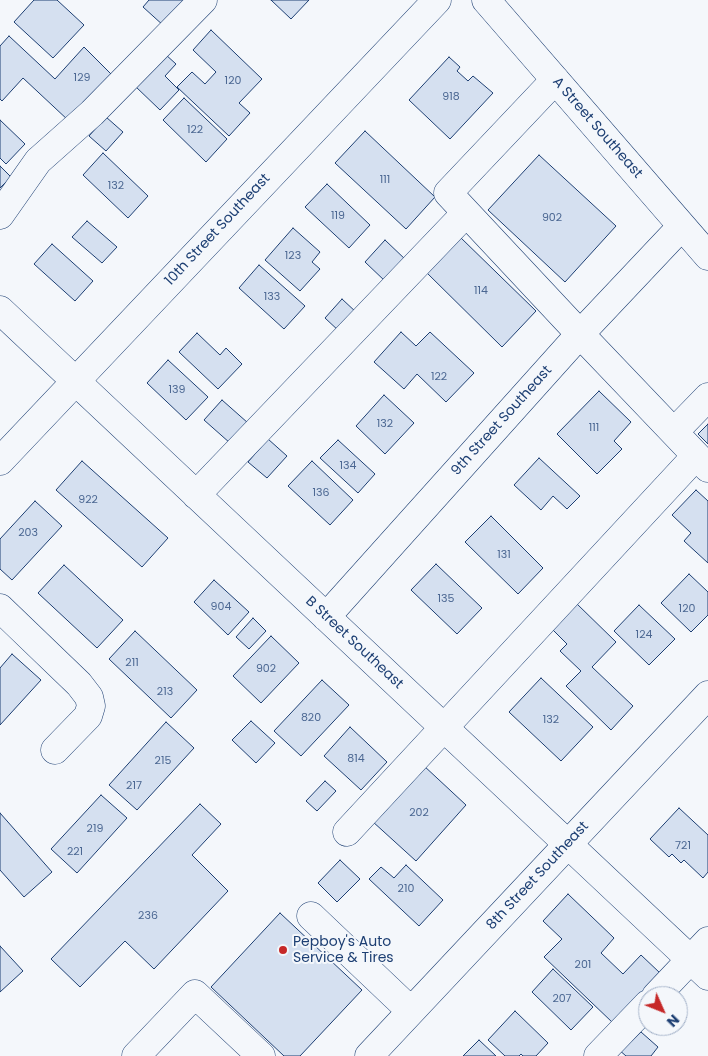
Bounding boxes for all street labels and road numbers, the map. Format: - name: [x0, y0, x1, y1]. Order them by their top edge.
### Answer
- street label: A Street Southeast: [548, 74, 646, 182]
- street label: 10th Street Southeast: [162, 171, 274, 289]
- street label: 9th Street Southeast: [448, 363, 556, 479]
- street label: B Street Southeast: [302, 593, 406, 693]
- street label: 8th Street Southeast: [483, 818, 593, 934]

